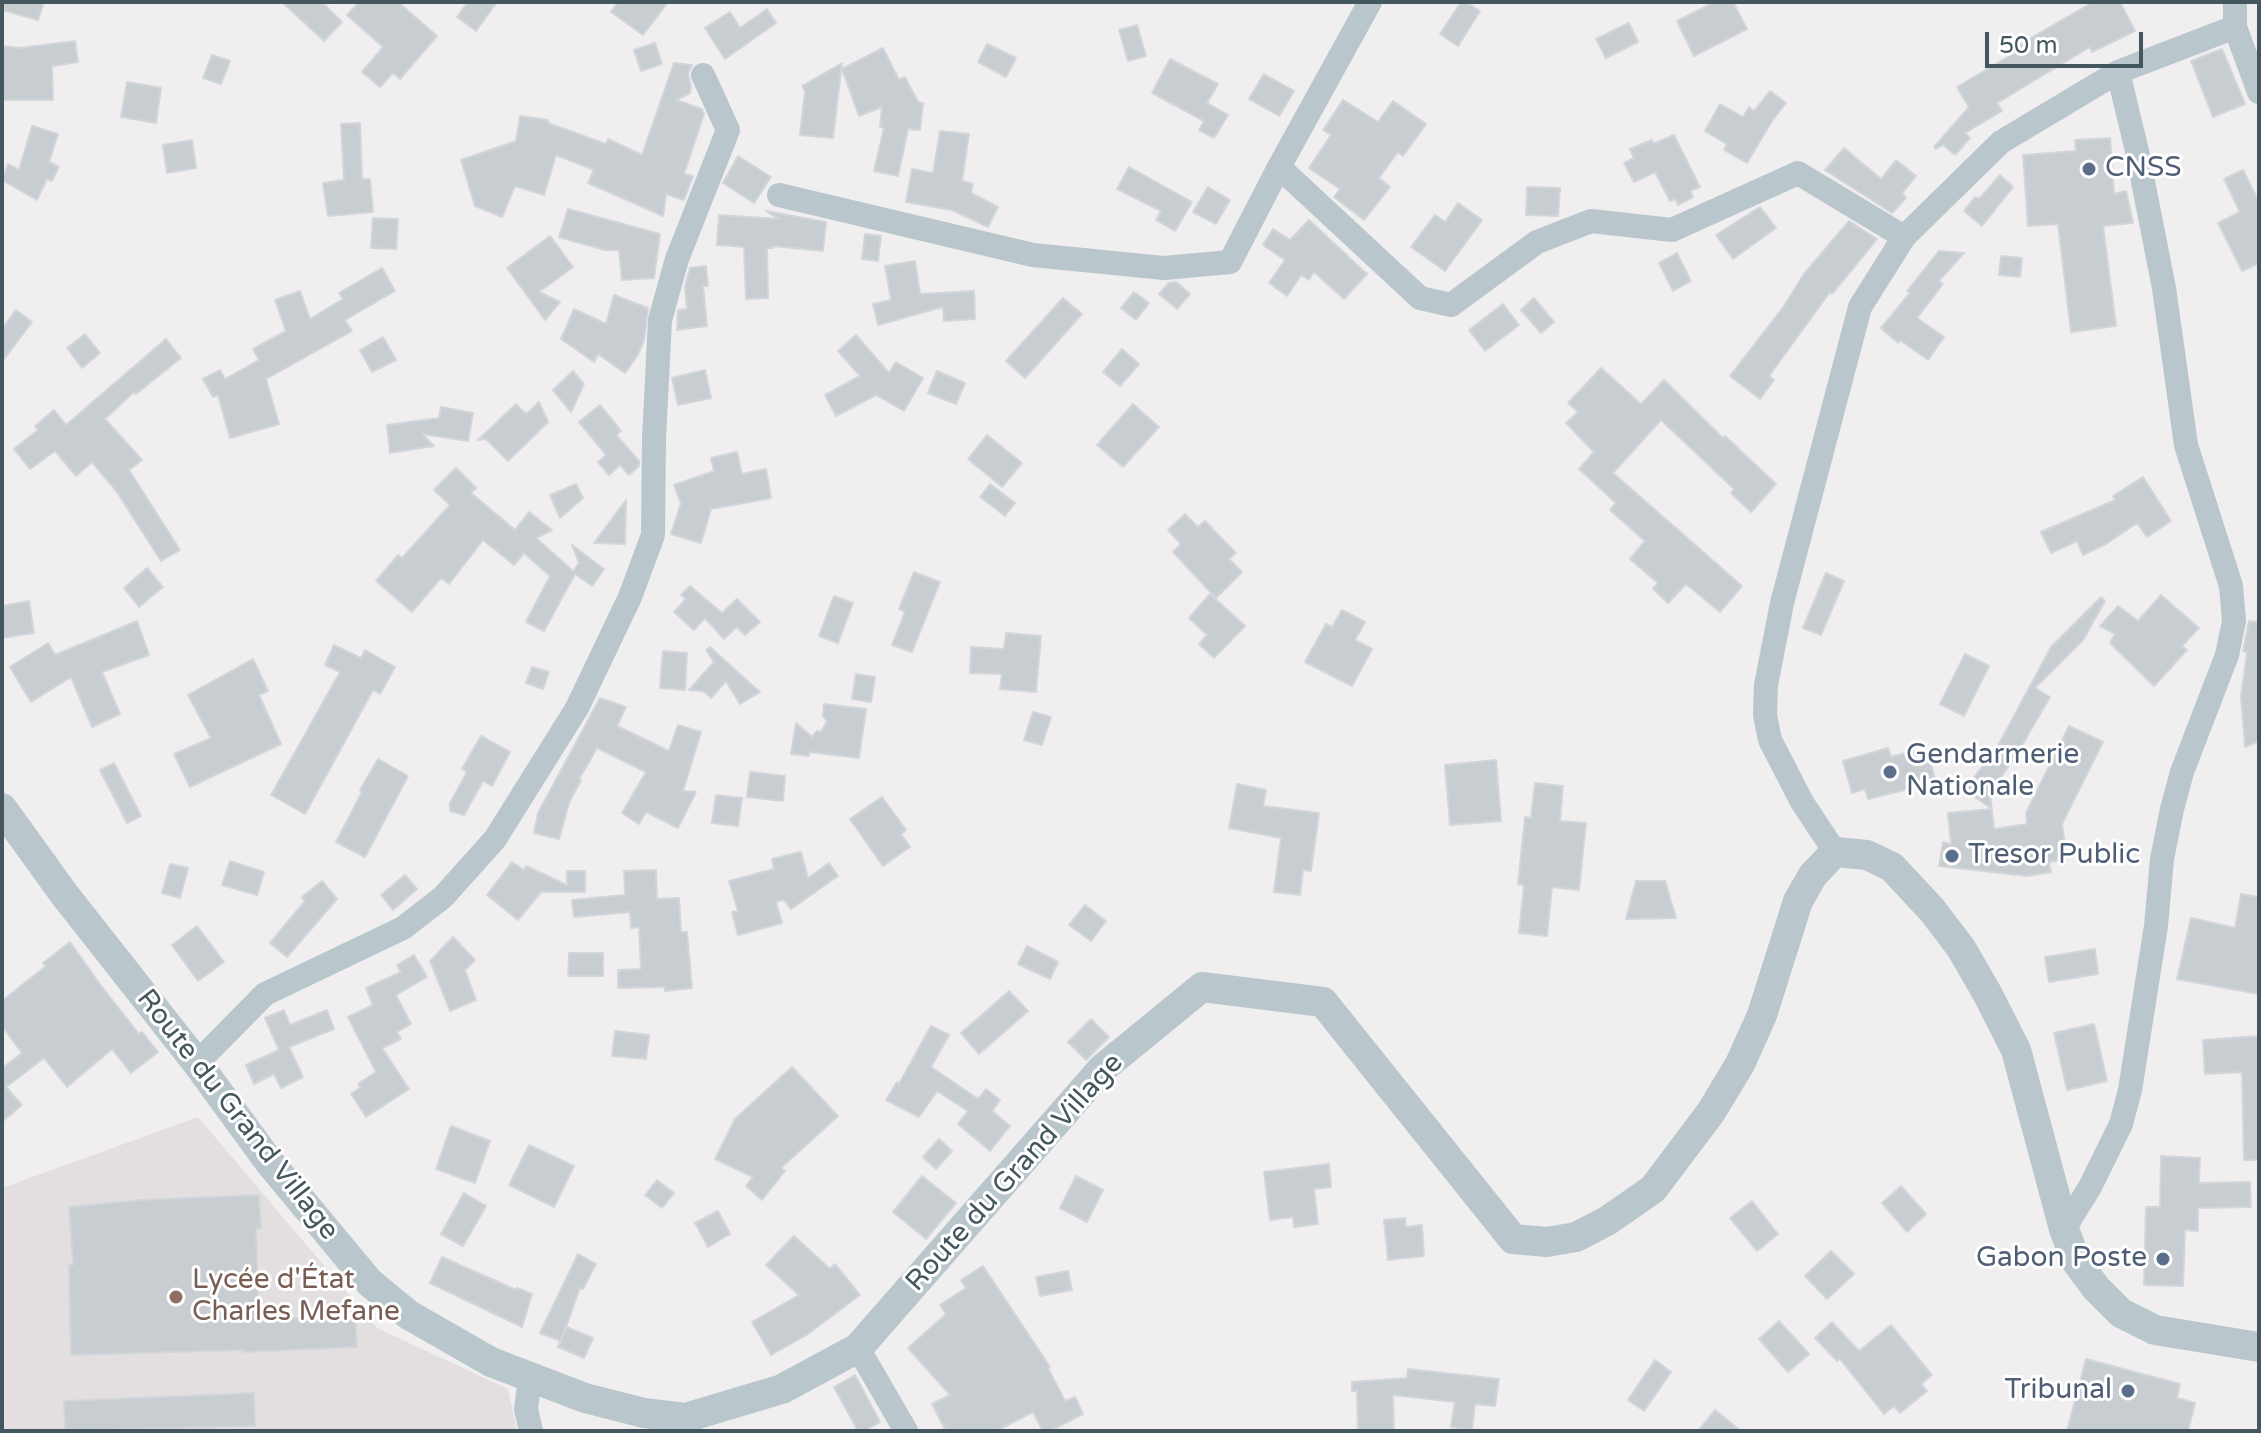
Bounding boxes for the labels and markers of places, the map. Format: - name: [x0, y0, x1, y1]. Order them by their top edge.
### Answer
- place label: CNSS: [2105, 152, 2181, 186]
- marker: CNSS: [2080, 160, 2098, 178]
- place label: Gendarmerie Nationale: [1906, 739, 2079, 805]
- marker: Gendarmerie Nationale: [1881, 763, 1899, 781]
- place label: Tresor Public: [1968, 839, 2140, 873]
- marker: Tresor Public: [1943, 847, 1961, 865]
- place label: Gabon Poste: [1976, 1242, 2147, 1276]
- marker: Gabon Poste: [2154, 1250, 2172, 1268]
- place label: Lycée d'État Charles Mefane: [192, 1264, 400, 1330]
- marker: Lycée d'État Charles Mefane: [167, 1288, 185, 1306]
- place label: Tribunal: [2004, 1374, 2112, 1408]
- marker: Tribunal: [2119, 1382, 2137, 1400]

